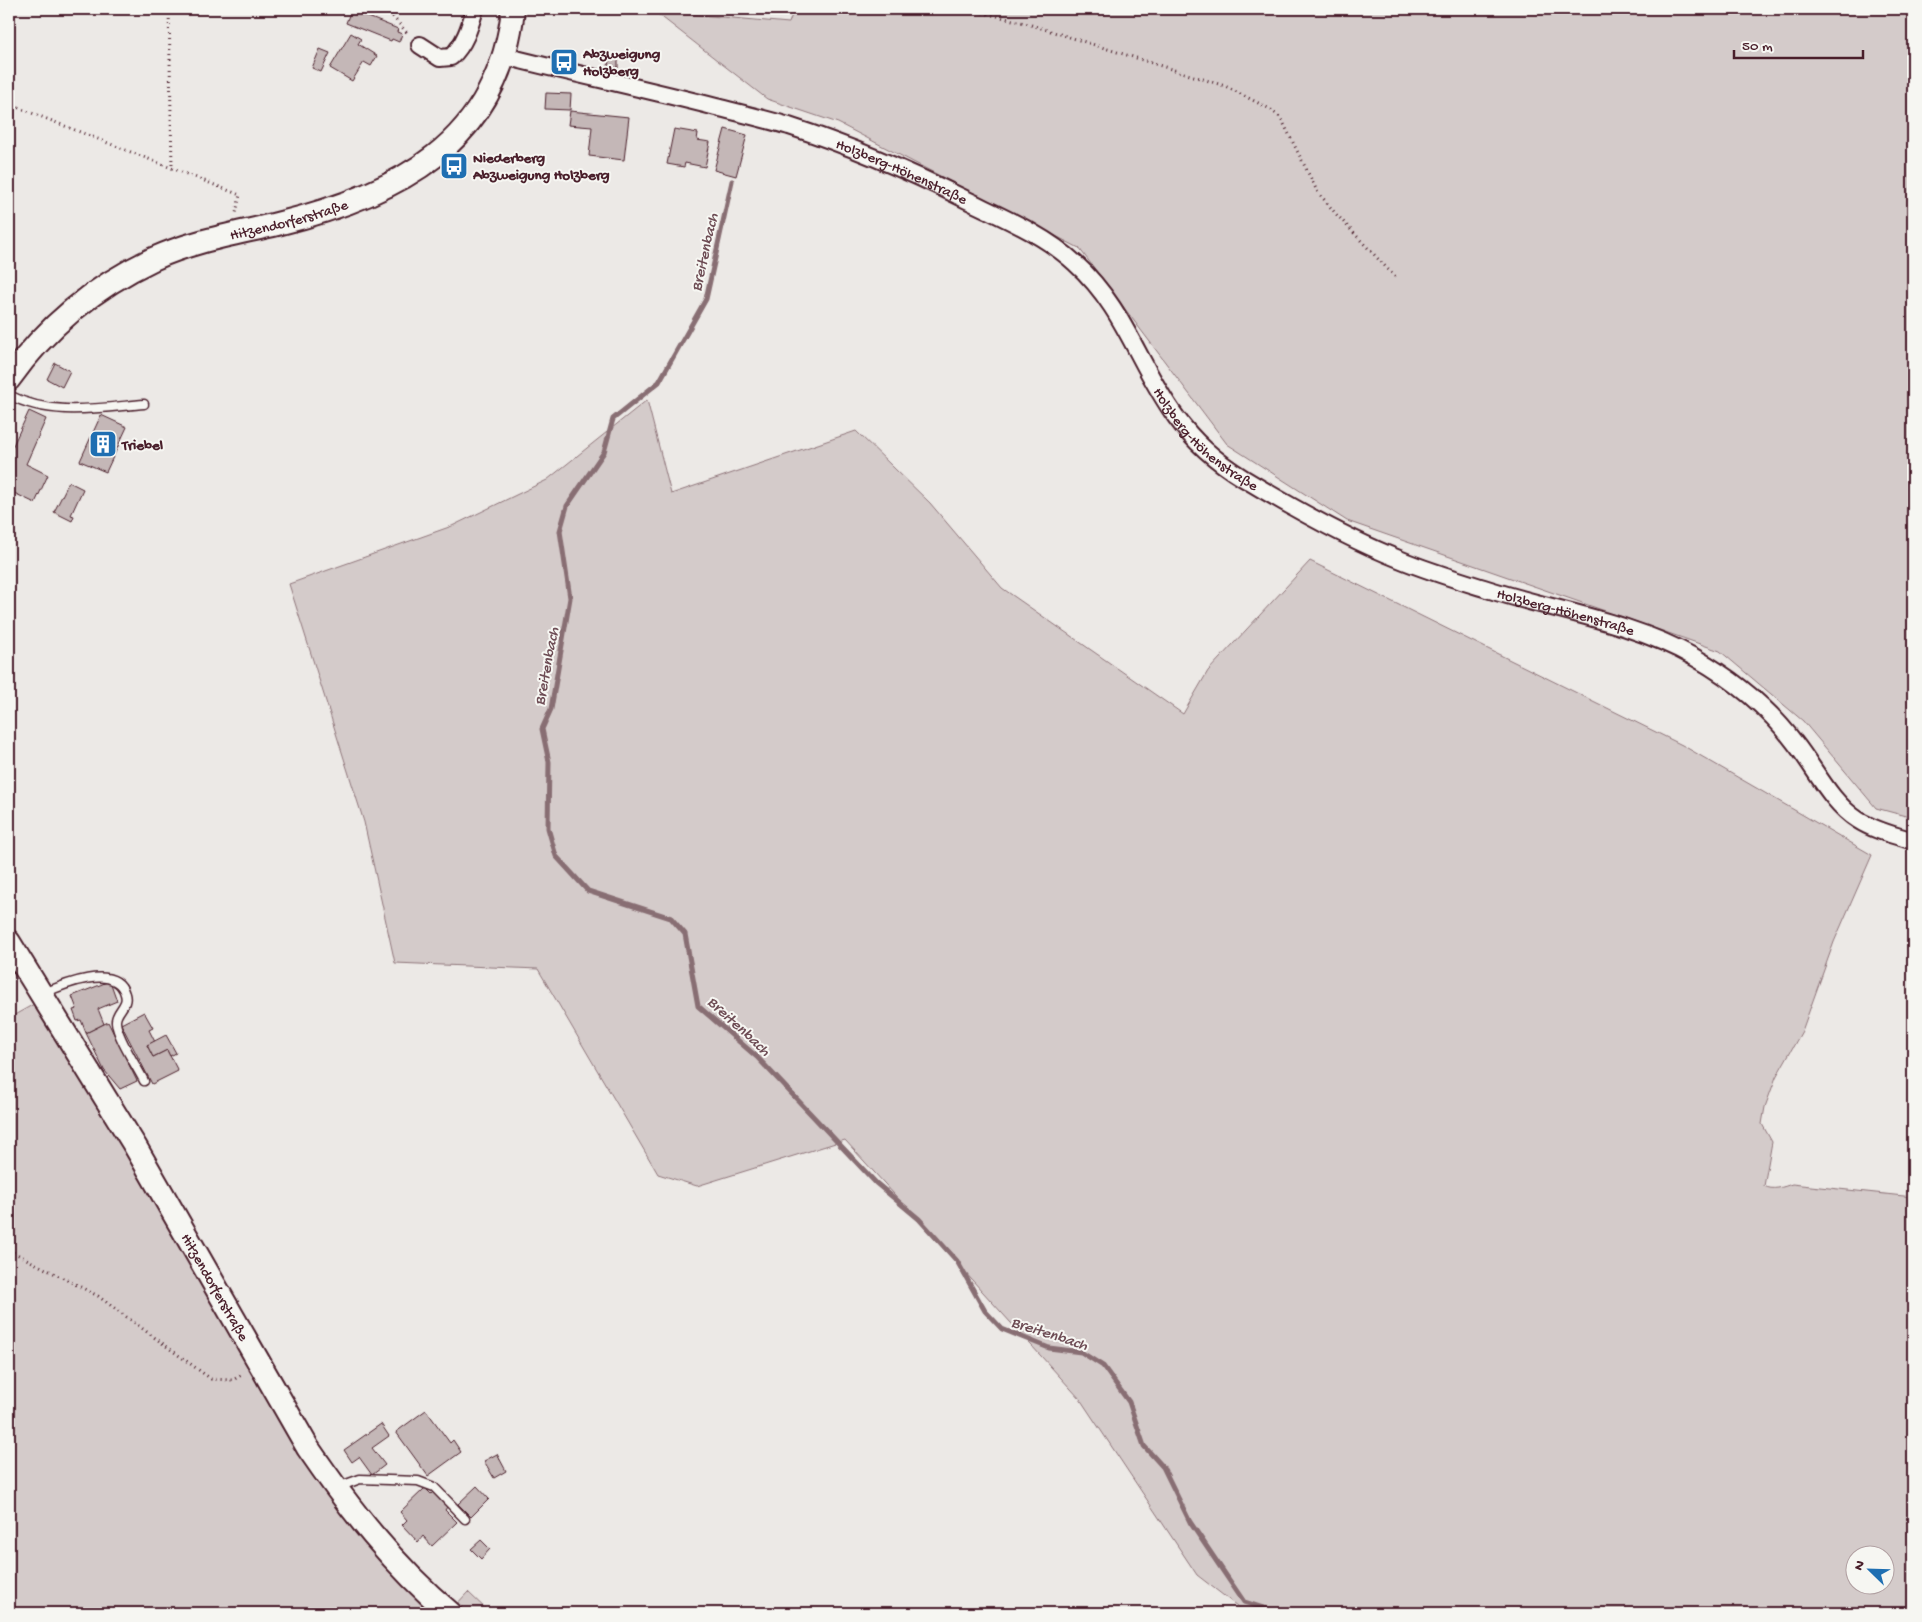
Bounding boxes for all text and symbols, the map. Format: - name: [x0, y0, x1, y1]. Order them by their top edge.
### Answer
- scale bar: [1734, 28, 1863, 60]
- text: 50 m: [1742, 38, 1773, 56]
- place label: Abzweigung Holzberg: [582, 46, 661, 81]
- bus stop icon: Abzweigung Holzberg: [549, 47, 579, 77]
- street label: Holzberg-Höhenstraße: [833, 136, 970, 210]
- place label: Niederberg Abzweigung Holzberg: [472, 150, 610, 185]
- bus stop icon: Niederberg Abzweigung Holzberg: [439, 151, 469, 181]
- street label: Hitzendorferstraße: [228, 196, 351, 245]
- water label: Breitenbach: [688, 212, 725, 294]
- street label: Holzberg-Höhenstraße: [1148, 385, 1261, 496]
- building icon: Triebel: [88, 429, 118, 459]
- place label: Triebel: [121, 437, 164, 455]
- street label: Holzberg-Höhenstraße: [1494, 586, 1637, 641]
- water label: Breitenbach: [532, 626, 565, 707]
- water label: Breitenbach: [702, 994, 773, 1062]
- street label: Hitzendorferstraße: [176, 1231, 252, 1345]
- water label: Breitenbach: [1008, 1314, 1090, 1357]
- north arrow: [1844, 1544, 1894, 1594]
- text: N: [1851, 1558, 1870, 1573]

